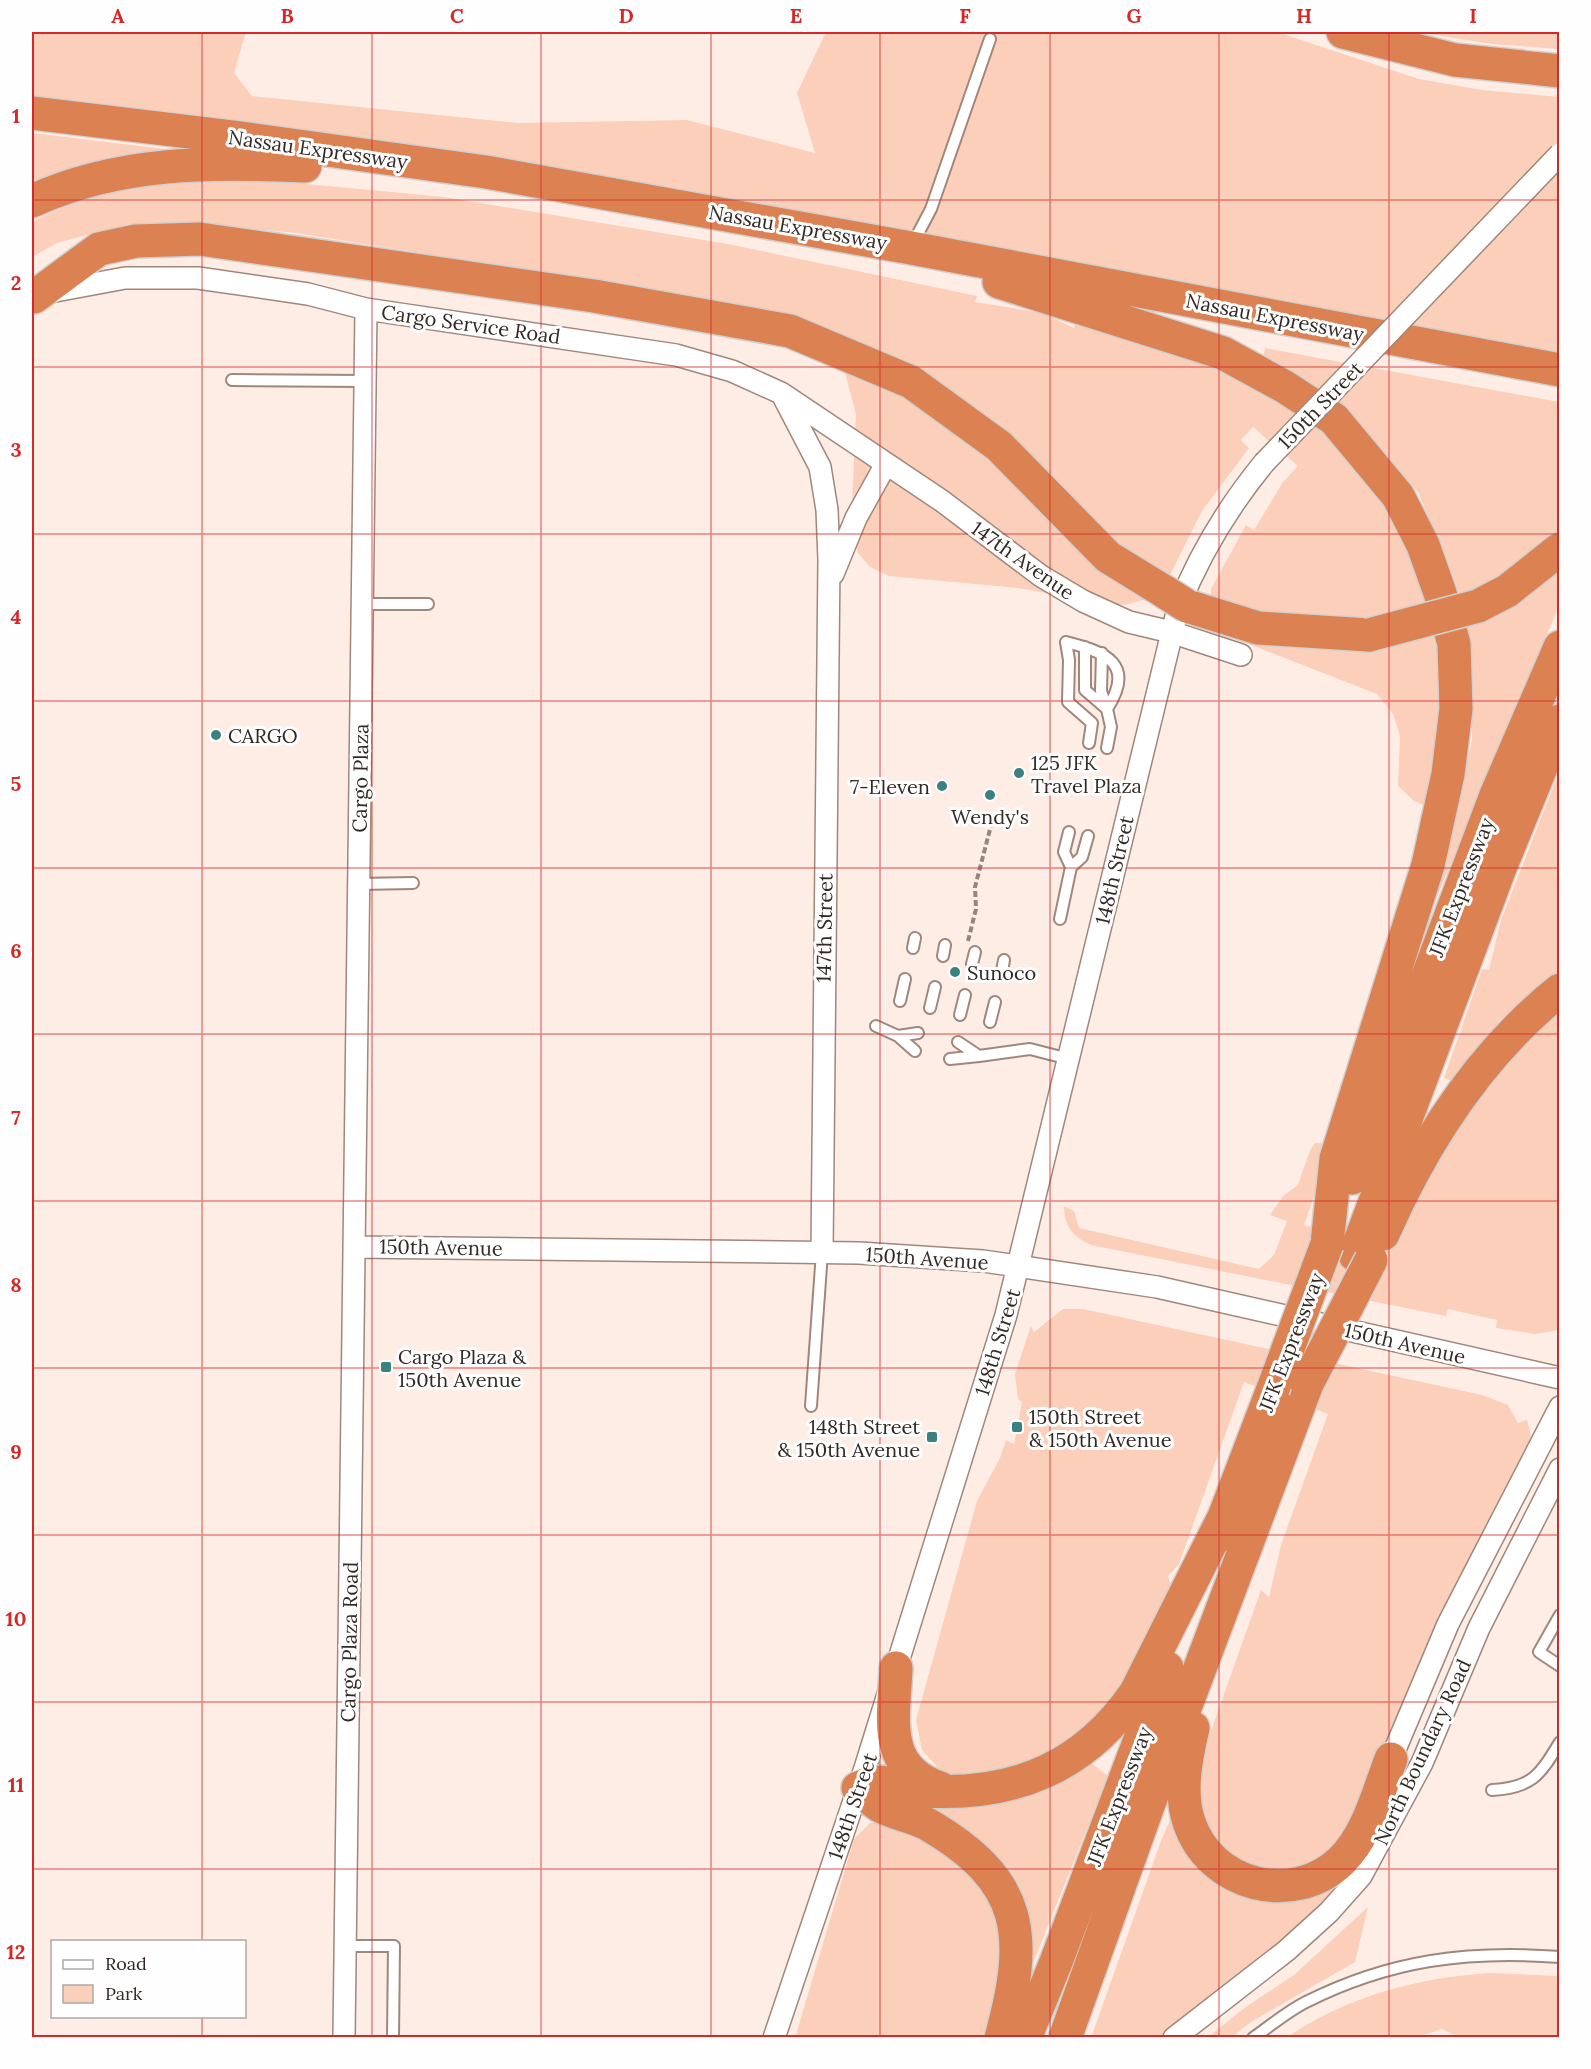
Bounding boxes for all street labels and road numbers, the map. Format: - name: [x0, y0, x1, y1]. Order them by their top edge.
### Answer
- street label: Nassau Expressway: [227, 124, 410, 174]
- street label: Nassau Expressway: [707, 199, 890, 255]
- street label: Nassau Expressway: [1184, 287, 1367, 347]
- street label: Cargo Service Road: [380, 299, 562, 349]
- street label: 150th Street: [1272, 356, 1368, 454]
- street label: 147th Avenue: [967, 515, 1080, 605]
- street label: Cargo Plaza: [347, 723, 373, 833]
- street label: 148th Street: [1089, 813, 1139, 927]
- street label: JFK Expressway: [1423, 814, 1499, 961]
- street label: 147th Street: [811, 873, 837, 983]
- street label: 150th Avenue: [379, 1233, 503, 1261]
- street label: 150th Avenue: [865, 1241, 990, 1275]
- street label: JFK Expressway: [1253, 1269, 1329, 1416]
- street label: 148th Street: [969, 1285, 1025, 1399]
- street label: 150th Avenue: [1342, 1317, 1468, 1369]
- street label: Cargo Plaza Road: [335, 1561, 363, 1723]
- street label: North Boundary Road: [1368, 1655, 1476, 1849]
- street label: JFK Expressway: [1081, 1723, 1157, 1870]
- street label: 148th Street: [822, 1749, 882, 1863]

